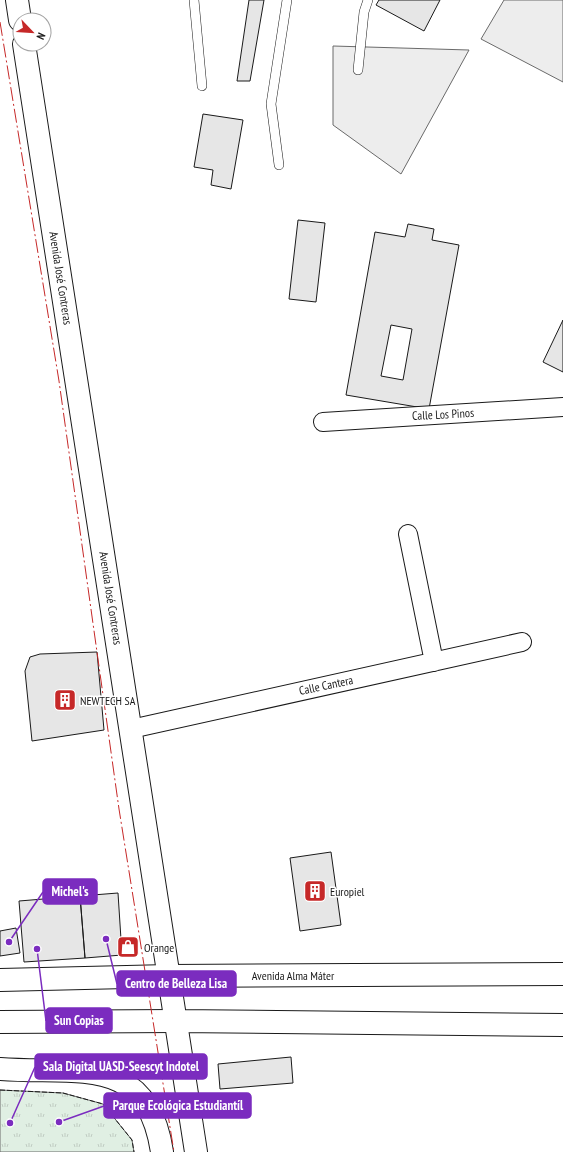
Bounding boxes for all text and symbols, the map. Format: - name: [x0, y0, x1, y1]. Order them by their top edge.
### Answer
- north arrow: [12, 12, 52, 52]
- text: N: [33, 31, 49, 42]
- street label: Avenida José Contreras: [46, 230, 76, 326]
- street label: Calle Los Pinos: [412, 405, 474, 423]
- street label: Avenida José Contreras: [96, 550, 126, 646]
- street label: Calle Cantera: [298, 672, 355, 698]
- building icon: NEWTECH SA: [52, 687, 78, 713]
- place label: NEWTECH SA: [80, 693, 136, 708]
- building icon: Europiel: [302, 878, 328, 904]
- callout: Michel's: [43, 879, 97, 904]
- text: Michel's: [51, 883, 89, 900]
- place label: Europiel: [330, 884, 365, 899]
- shop icon: Orange: [115, 934, 141, 960]
- place label: Orange: [144, 940, 174, 955]
- street label: Avenida Alma Máter: [252, 968, 335, 983]
- callout: Centro de Belleza Lisa: [117, 971, 236, 996]
- text: Centro de Belleza Lisa: [125, 975, 227, 992]
- callout: Sun Copias: [46, 1008, 112, 1033]
- text: Sun Copias: [54, 1012, 104, 1029]
- callout: Sala Digital UASD-Seescyt Indotel: [35, 1054, 207, 1079]
- text: Sala Digital UASD-Seescyt Indotel: [43, 1058, 200, 1075]
- callout: Parque Ecológica Estudiantíl: [104, 1093, 251, 1118]
- text: Parque Ecológica Estudiantíl: [113, 1097, 244, 1114]

